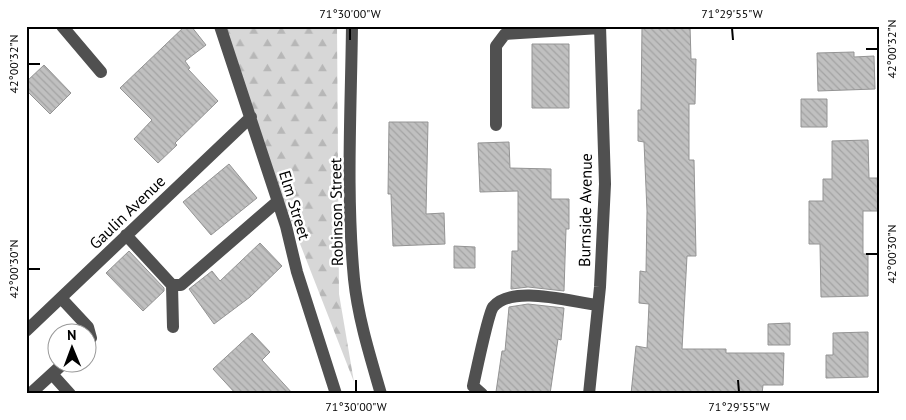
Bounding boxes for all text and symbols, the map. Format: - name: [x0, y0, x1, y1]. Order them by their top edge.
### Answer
- text: 71°30'00"W: [319, 6, 381, 21]
- text: 71°29'55"W: [701, 6, 763, 21]
- text: 42°00'32"N: [884, 19, 899, 79]
- text: 42°00'32"N: [6, 34, 21, 94]
- street label: Burnside Avenue: [574, 153, 596, 267]
- street label: Robinson Street: [325, 157, 347, 266]
- street label: Elm Street: [275, 168, 315, 243]
- street label: Gaulin Avenue: [85, 171, 169, 253]
- text: 42°00'30"N: [884, 224, 899, 284]
- text: 42°00'30"N: [6, 239, 21, 299]
- north arrow: [48, 322, 98, 372]
- text: N: [67, 326, 77, 344]
- text: 71°30'00"W: [325, 399, 387, 414]
- text: 71°29'55"W: [708, 399, 770, 414]

